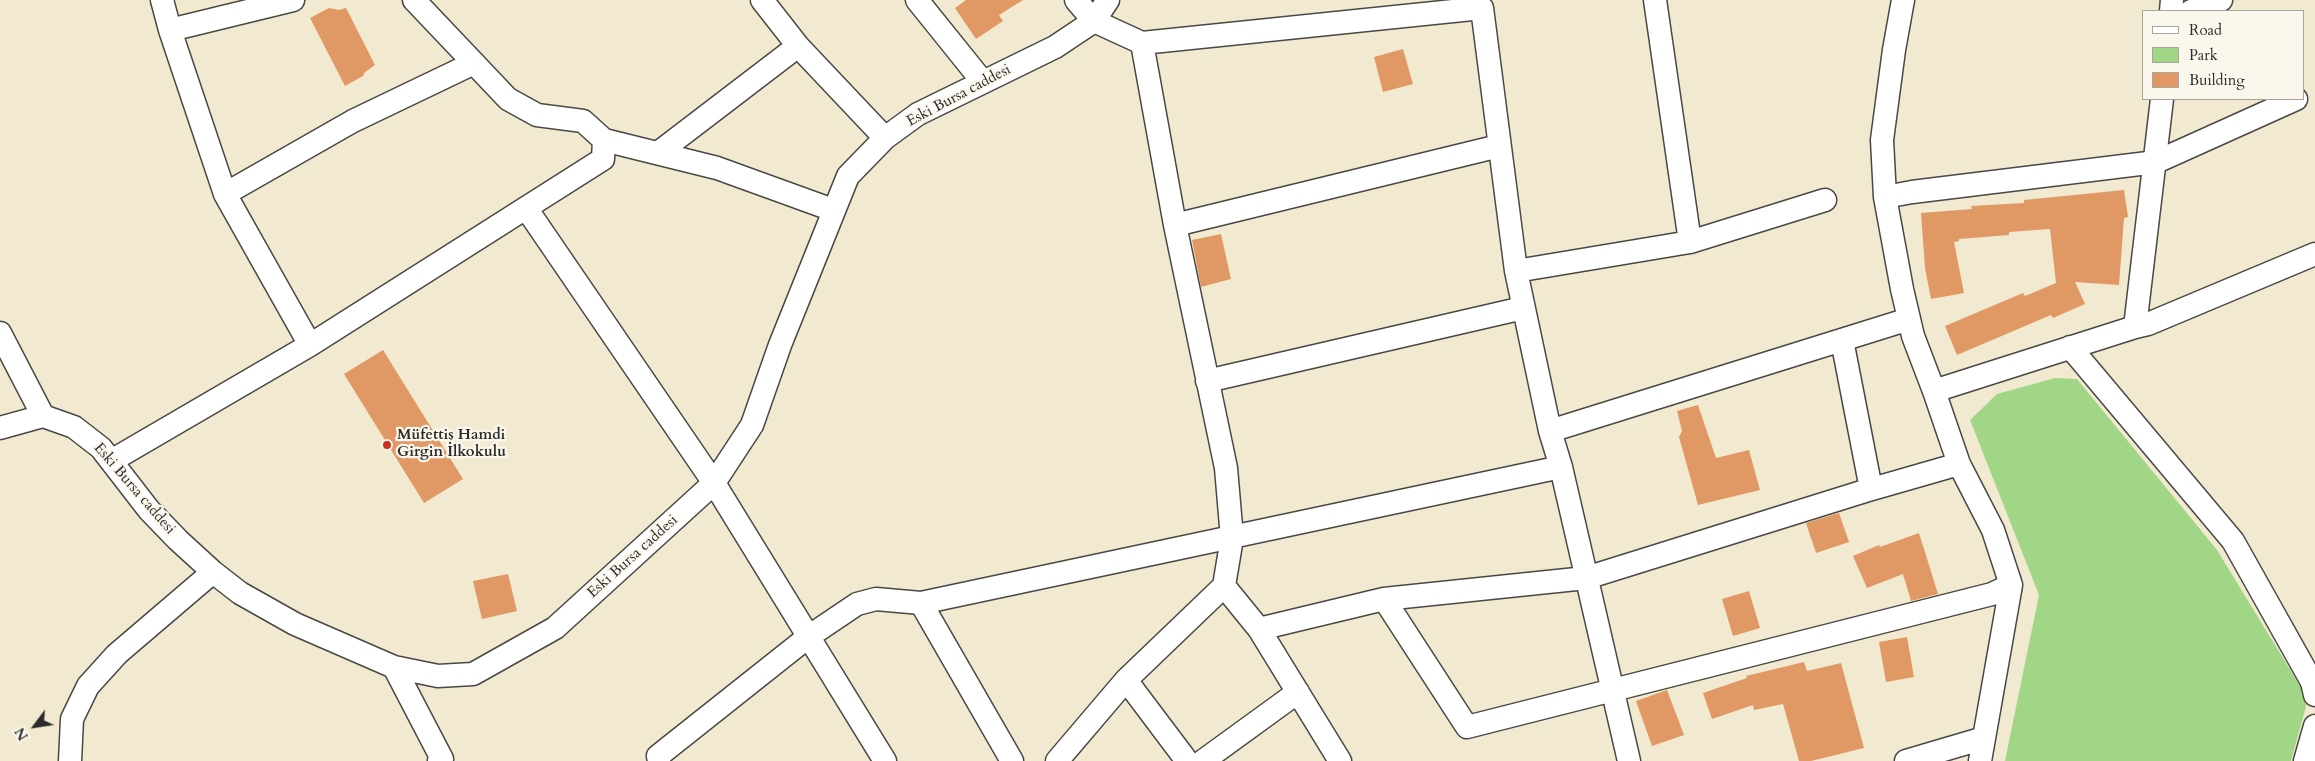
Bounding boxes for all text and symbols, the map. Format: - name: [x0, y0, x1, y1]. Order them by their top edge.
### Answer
- legend: [2142, 10, 2305, 100]
- text: Road: [2189, 20, 2222, 40]
- text: Park: [2189, 45, 2218, 65]
- street label: Eski Bursa caddesi: [904, 61, 1014, 131]
- text: Building: [2189, 70, 2245, 90]
- place label: Müfettiş Hamdi Girgin İlkokulu: [397, 427, 506, 462]
- marker: Müfettiş Hamdi Girgin İlkokulu: [381, 439, 393, 451]
- street label: Eski Bursa caddesi: [89, 440, 179, 538]
- street label: Eski Bursa caddesi: [584, 512, 682, 602]
- north arrow: [10, 701, 60, 751]
- text: N: [10, 724, 33, 744]

